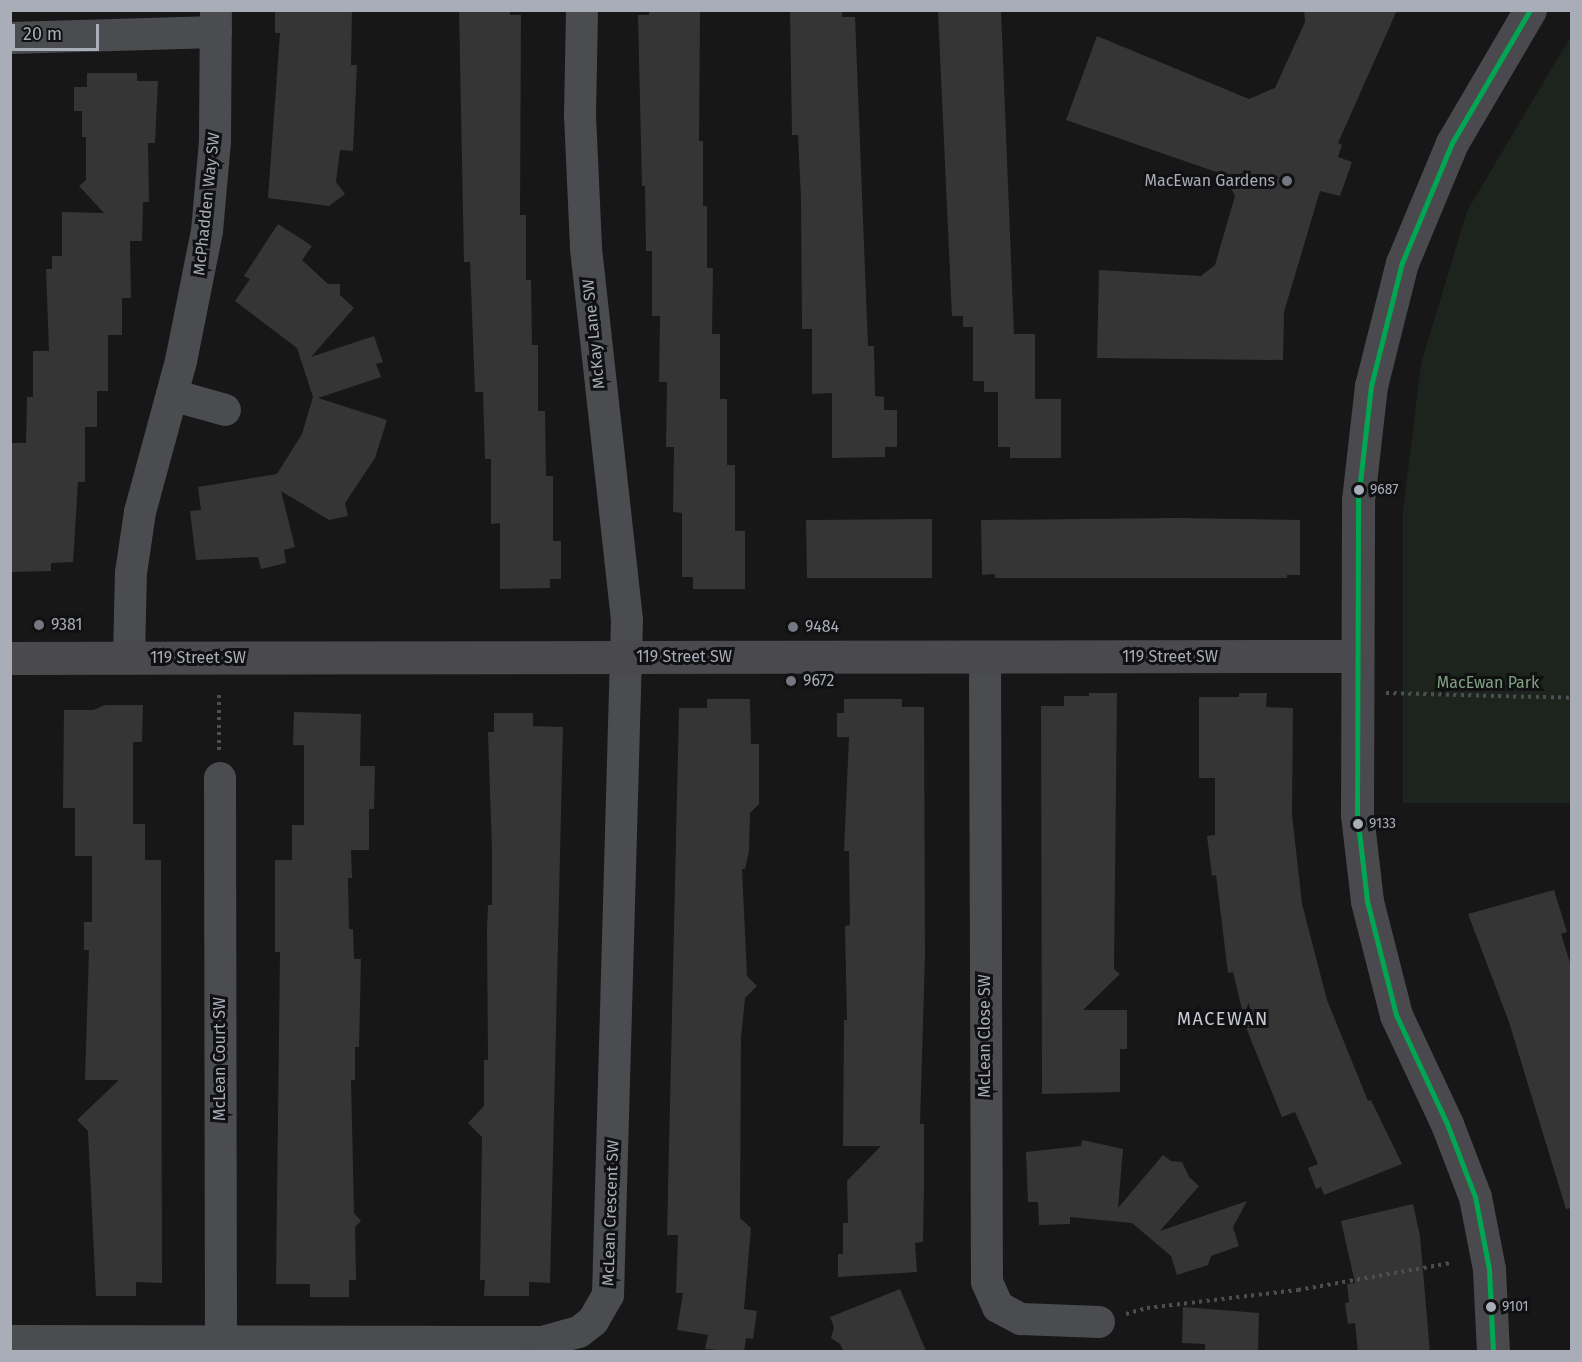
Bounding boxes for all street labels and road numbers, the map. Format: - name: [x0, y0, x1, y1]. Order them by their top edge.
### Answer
- street label: McPhadden Way SW: [190, 132, 224, 276]
- street label: McKay Lane SW: [579, 278, 609, 390]
- street label: 119 Street SW: [636, 647, 732, 667]
- street label: 119 Street SW: [1122, 647, 1218, 667]
- street label: 119 Street SW: [150, 648, 246, 668]
- street label: McLean Close SW: [975, 974, 995, 1098]
- street label: McLean Court SW: [210, 997, 230, 1121]
- street label: McLean Crescent SW: [599, 1140, 623, 1286]

